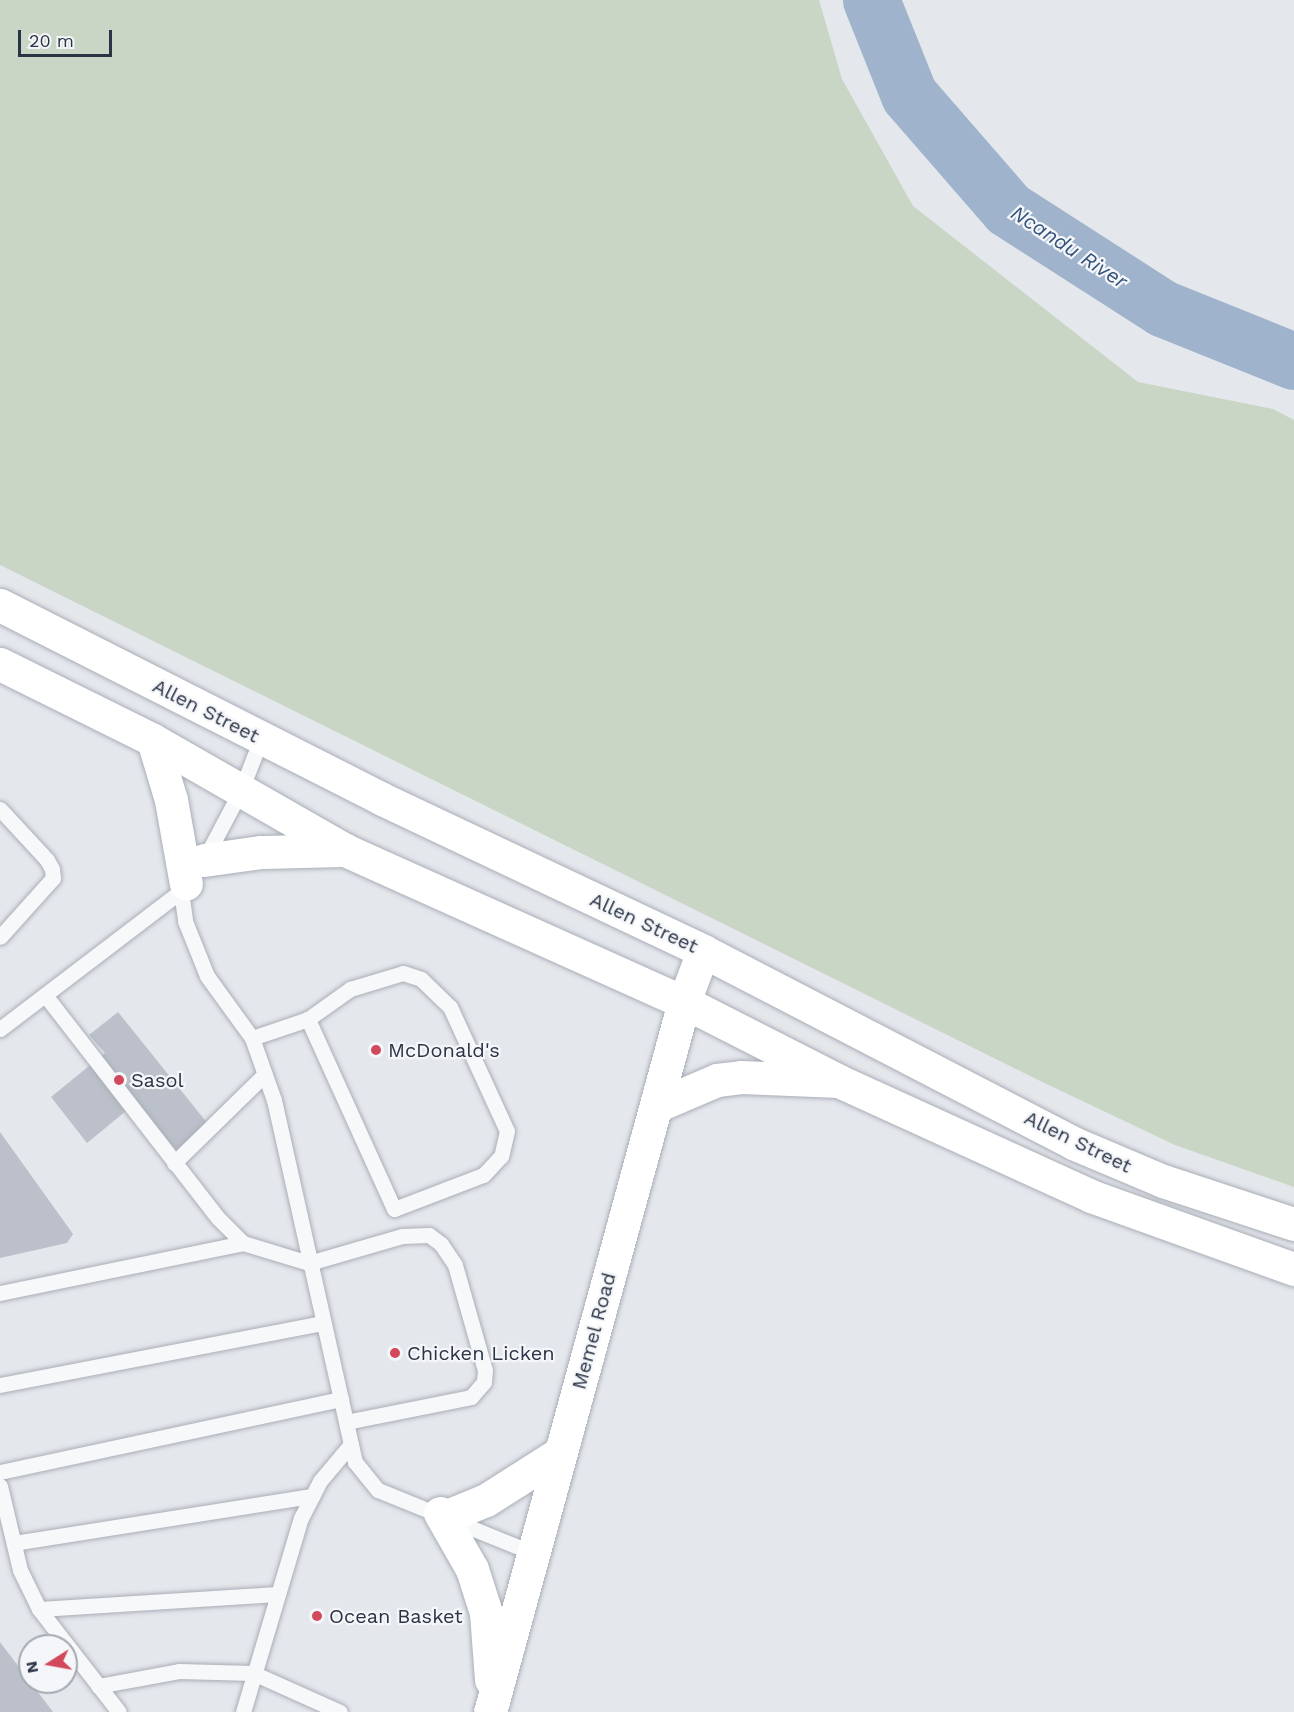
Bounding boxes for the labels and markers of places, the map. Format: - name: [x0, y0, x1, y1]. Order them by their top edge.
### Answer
- place label: McDonald's: [388, 1038, 500, 1062]
- marker: McDonald's: [369, 1043, 383, 1057]
- place label: Sasol: [131, 1068, 184, 1092]
- marker: Sasol: [112, 1073, 126, 1087]
- place label: Chicken Licken: [407, 1341, 555, 1365]
- marker: Chicken Licken: [388, 1346, 402, 1360]
- place label: Ocean Basket: [329, 1604, 463, 1628]
- marker: Ocean Basket: [310, 1609, 324, 1623]

